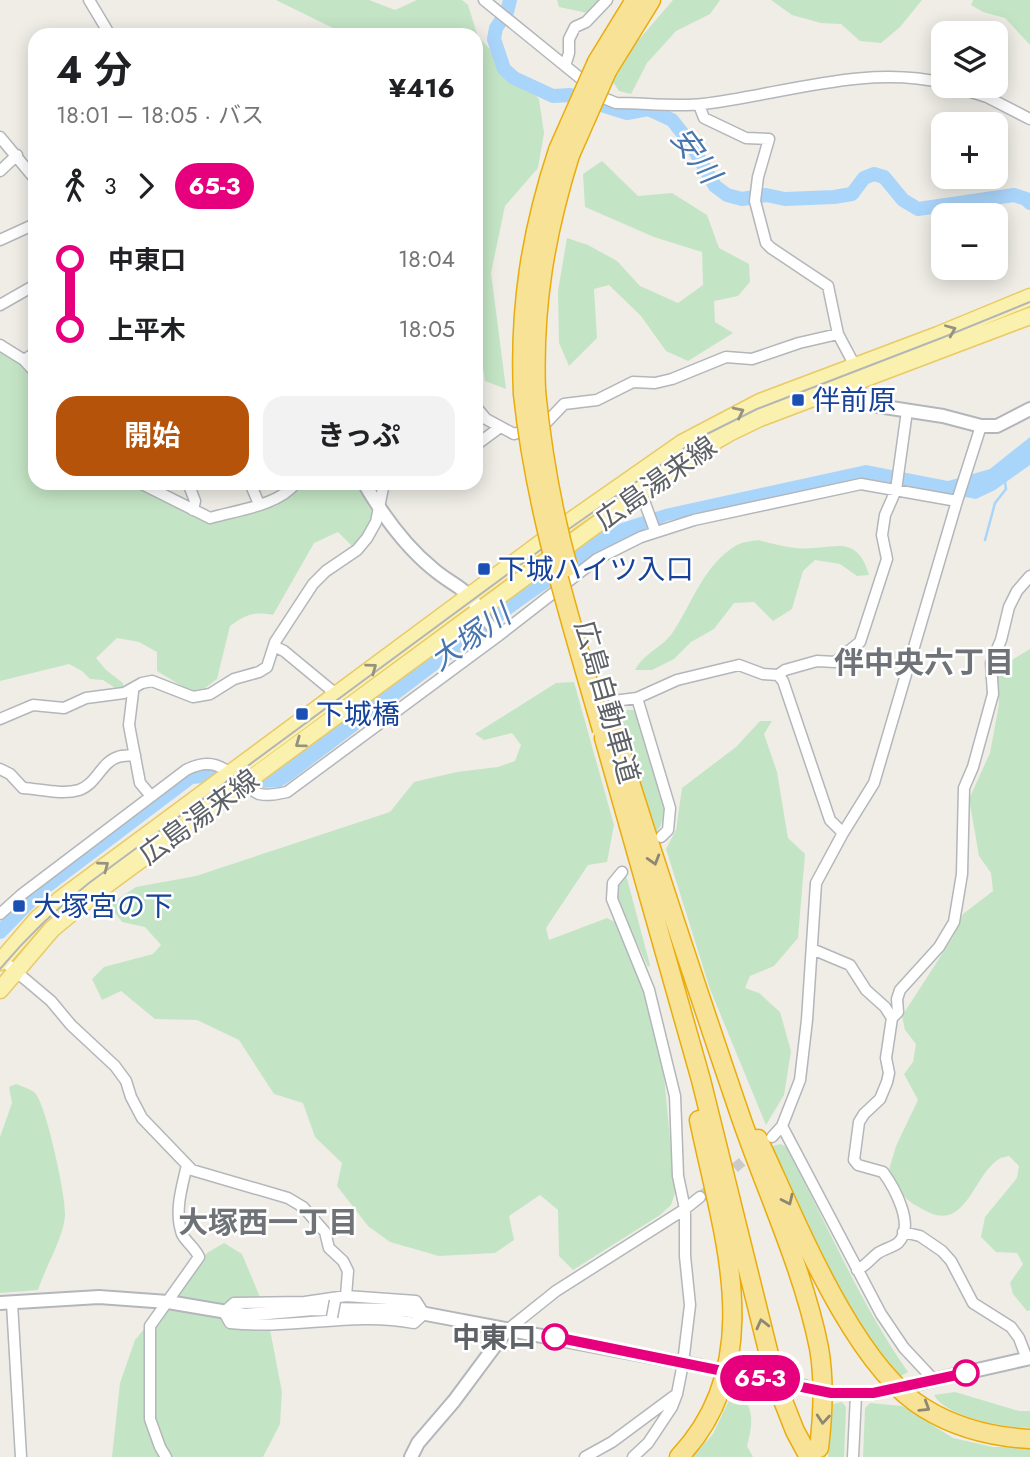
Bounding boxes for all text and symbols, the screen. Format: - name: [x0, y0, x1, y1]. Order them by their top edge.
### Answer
- map controls: [931, 21, 1008, 280]
- button: layers: [931, 21, 1008, 98]
- text: 4 分: [56, 42, 132, 97]
- text: ¥416: [389, 69, 455, 107]
- text: 18:01 – 18:05 · バス: [56, 98, 264, 132]
- button: +: [931, 112, 1008, 189]
- water label: 安川: [661, 118, 733, 194]
- icon: walk: [56, 167, 94, 205]
- icon: forward: [127, 167, 165, 205]
- text: 65-3: [189, 168, 240, 203]
- text: 3: [104, 169, 117, 203]
- button: −: [931, 203, 1008, 280]
- text: 中東口: [108, 241, 186, 279]
- text: 18:04: [398, 242, 455, 276]
- text: 上平木: [108, 311, 186, 349]
- text: 18:05: [398, 312, 455, 346]
- one-way arrow: [945, 324, 957, 338]
- place label: 伴前原: [812, 380, 896, 421]
- marker: 伴前原: [790, 392, 806, 408]
- button: 開始: [56, 396, 249, 476]
- button: きっぷ: [263, 396, 455, 476]
- one-way arrow: [732, 406, 744, 420]
- street label: 広島湯来線: [587, 426, 725, 540]
- place label: 下城ハイツ入口: [498, 549, 693, 590]
- marker: 下城ハイツ入口: [476, 561, 492, 577]
- water label: 大塚川: [421, 592, 522, 680]
- street label: 広島自動車道: [564, 616, 650, 788]
- district label: 伴中央六丁目: [834, 641, 1014, 684]
- one-way arrow: [364, 664, 377, 676]
- place label: 下城橋: [316, 694, 400, 735]
- marker: 下城橋: [294, 706, 310, 722]
- one-way arrow: [295, 734, 308, 747]
- street label: 広島湯来線: [130, 759, 268, 875]
- one-way arrow: [645, 854, 660, 866]
- one-way arrow: [96, 862, 108, 875]
- place label: 大塚宮の下: [33, 886, 173, 927]
- marker: 大塚宮の下: [11, 898, 27, 914]
- one-way arrow: [779, 1193, 793, 1205]
- district label: 大塚西一丁目: [178, 1201, 358, 1244]
- place label: 中東口: [452, 1317, 536, 1358]
- one-way arrow: [756, 1318, 770, 1330]
- marker: 中東口: [542, 1324, 568, 1350]
- line badge: 65-3: [711, 1355, 809, 1401]
- text: 65-3: [734, 1360, 786, 1395]
- unlabelled marker: [953, 1360, 979, 1386]
- one-way arrow: [917, 1399, 930, 1412]
- one-way arrow: [815, 1413, 830, 1425]

